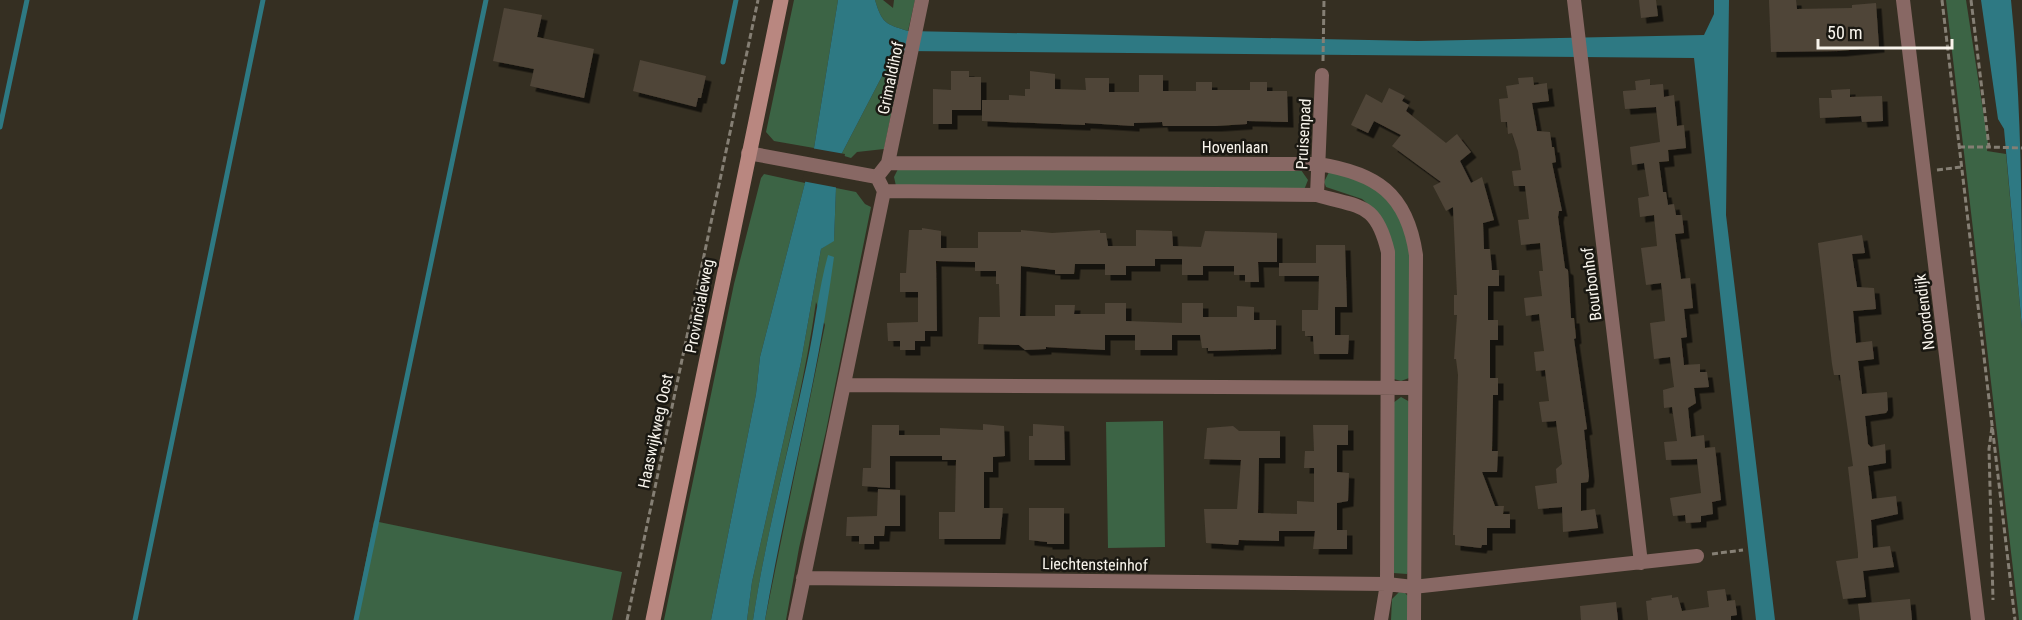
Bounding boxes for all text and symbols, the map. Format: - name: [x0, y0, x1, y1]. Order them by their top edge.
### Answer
- scale bar: [1818, 12, 1952, 50]
- text: 50 m: [1827, 22, 1862, 43]
- street label: Grimaldihof: [874, 40, 907, 116]
- street label: Pruisenpad: [1292, 98, 1315, 170]
- street label: Hovenlaan: [1202, 138, 1268, 157]
- street label: Bourbonhof: [1578, 246, 1605, 322]
- street label: Provincialeweg: [681, 257, 718, 355]
- street label: Noordendijk: [1910, 272, 1939, 351]
- street label: Haaswijkweg Oost: [634, 372, 677, 490]
- street label: Liechtensteinhof: [1042, 554, 1148, 575]

